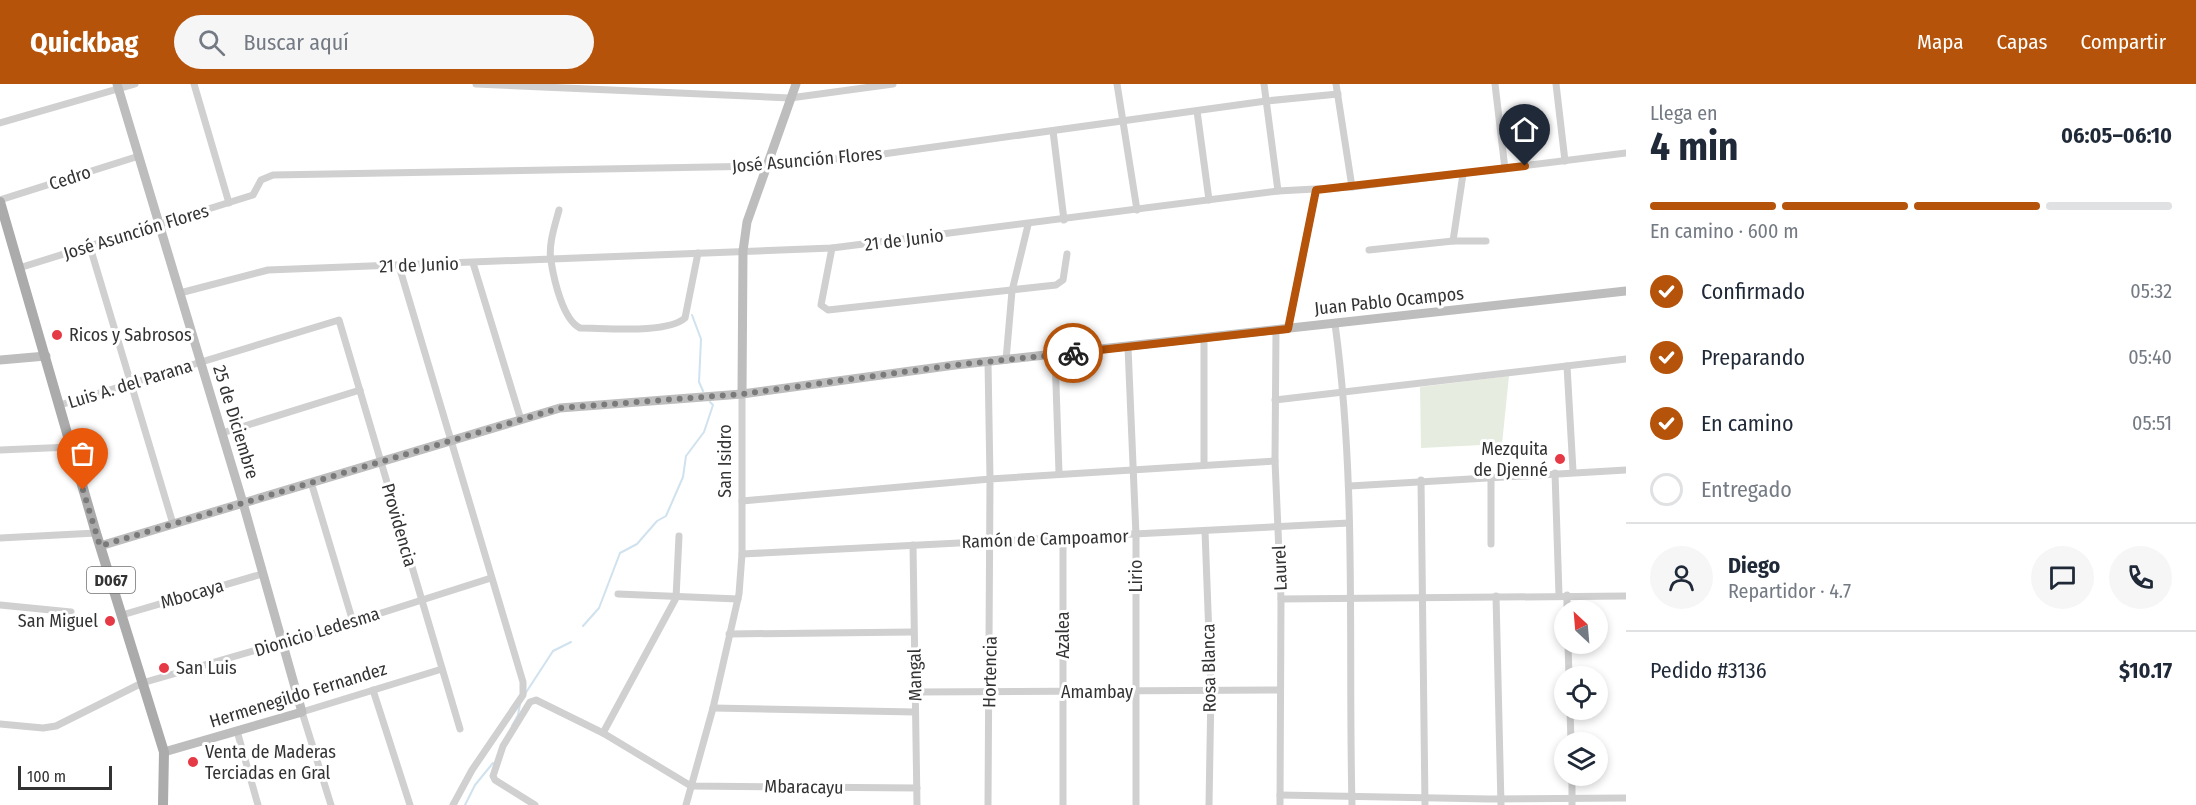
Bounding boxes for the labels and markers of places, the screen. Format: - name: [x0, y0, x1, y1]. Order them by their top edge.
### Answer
- pin: [1499, 104, 1550, 166]
- place label: Ricos y Sabrosos: [69, 324, 192, 346]
- marker: Ricos y Sabrosos: [50, 328, 64, 342]
- pin: [57, 428, 108, 490]
- place label: Mezquita de Djenné: [1473, 438, 1548, 481]
- marker: Mezquita de Djenné: [1553, 452, 1567, 466]
- place label: San Miguel: [18, 610, 98, 632]
- marker: San Miguel: [103, 614, 117, 628]
- place label: San Luis: [176, 657, 237, 679]
- marker: San Luis: [157, 661, 171, 675]
- place label: Venta de Maderas Terciadas en Gral: [205, 741, 336, 784]
- marker: Venta de Maderas Terciadas en Gral: [186, 755, 200, 769]

